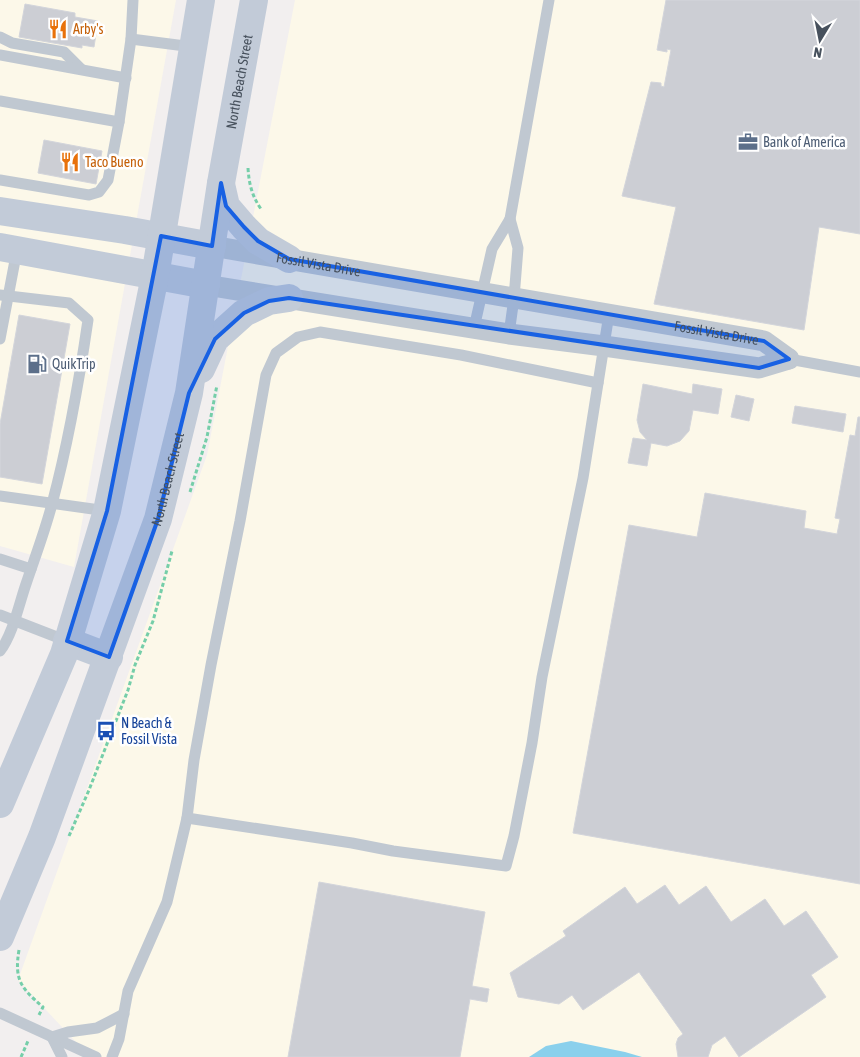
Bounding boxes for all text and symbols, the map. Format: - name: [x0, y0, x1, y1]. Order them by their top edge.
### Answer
- north arrow: [795, 15, 845, 65]
- restaurant icon: Arby's: [47, 18, 69, 40]
- place label: Arby's: [73, 21, 104, 37]
- street label: North Beach Street: [223, 33, 256, 130]
- text: N: [812, 44, 823, 61]
- office icon: Bank of America: [737, 131, 759, 153]
- place label: Bank of America: [763, 134, 846, 150]
- restaurant icon: Taco Bueno: [59, 151, 81, 173]
- place label: Taco Bueno: [85, 154, 143, 170]
- street label: Fossil Vista Drive: [275, 249, 362, 279]
- street label: Fossil Vista Drive: [673, 318, 760, 348]
- fuel station icon: QuikTrip: [26, 353, 48, 375]
- place label: QuikTrip: [52, 356, 96, 372]
- street label: North Beach Street: [148, 431, 187, 528]
- place label: N Beach & Fossil Vista: [121, 715, 177, 747]
- bus stop icon: N Beach & Fossil Vista: [95, 720, 117, 742]

